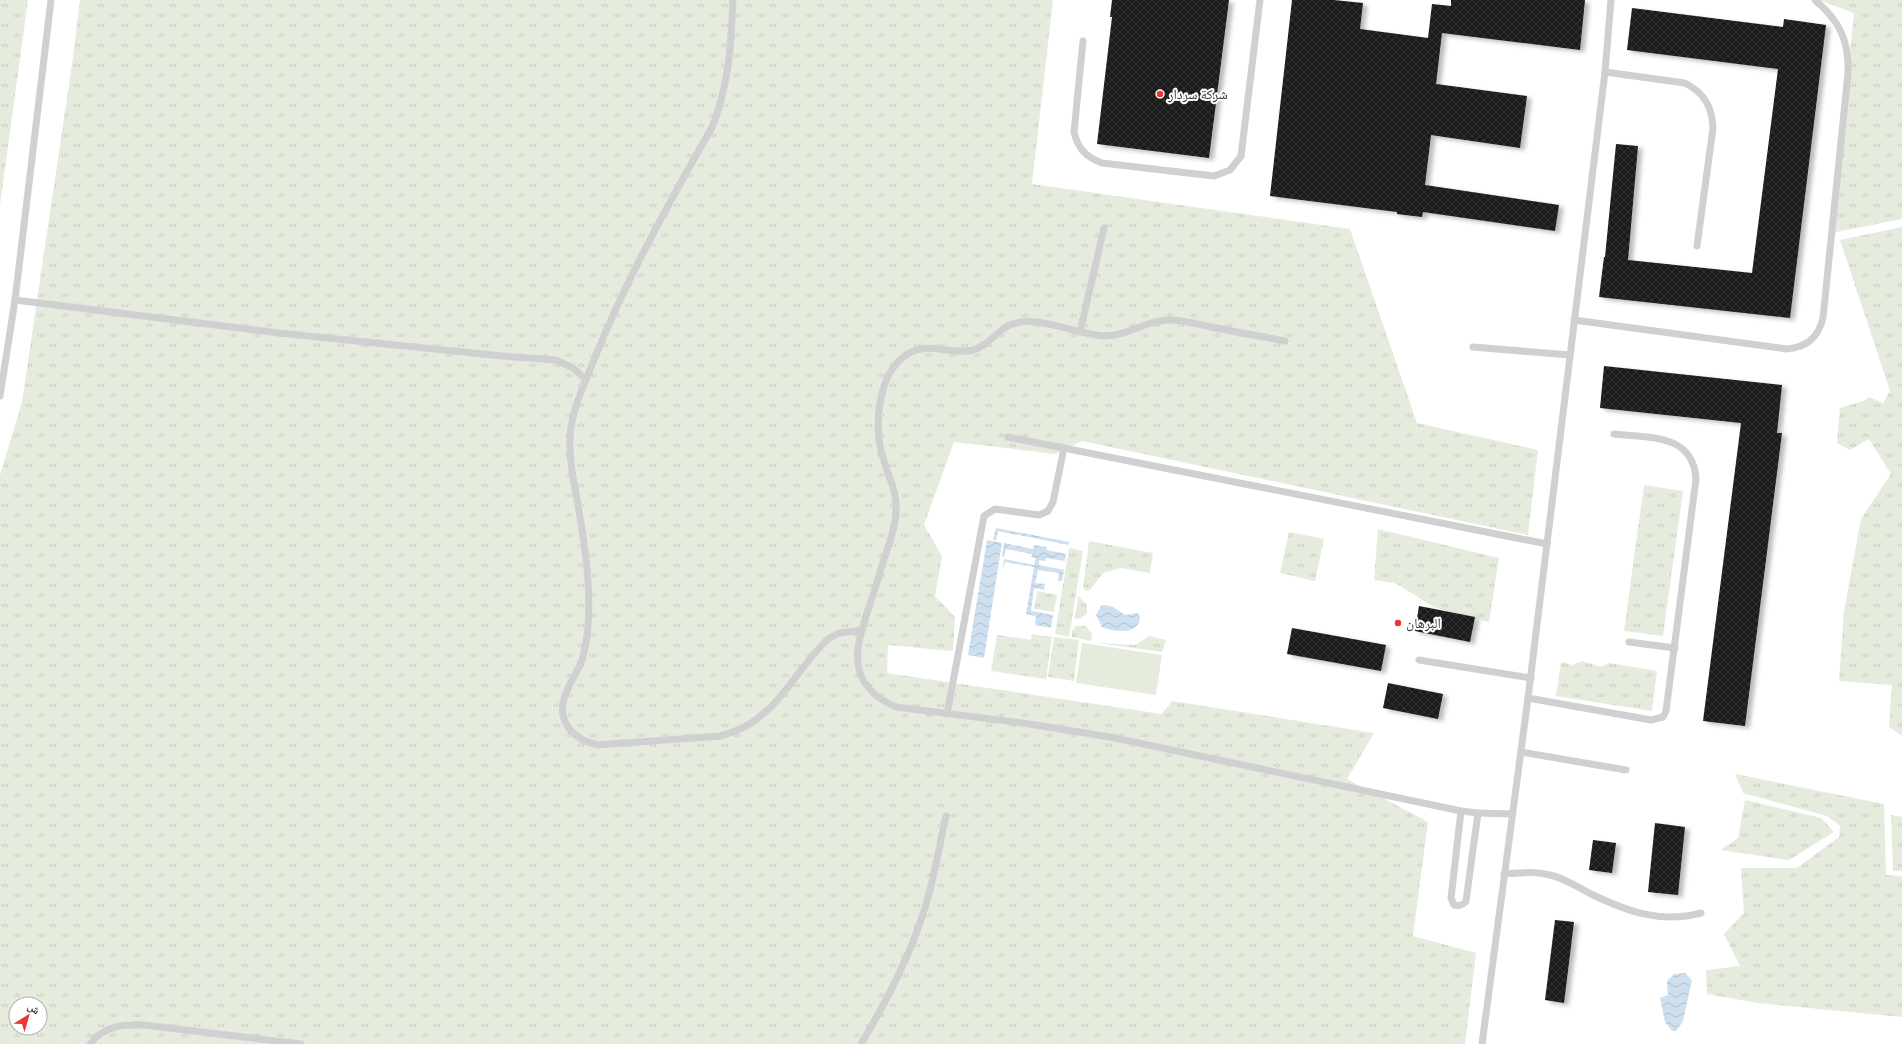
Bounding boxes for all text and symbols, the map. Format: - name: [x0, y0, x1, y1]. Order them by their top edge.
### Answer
- place label: شركة سردار: [1167, 86, 1228, 103]
- marker: شركة سردار: [1155, 89, 1165, 99]
- place label: البرهان: [1406, 615, 1441, 632]
- marker: البرهان: [1393, 618, 1403, 628]
- north arrow: [8, 996, 48, 1036]
- text: ش: [25, 1000, 43, 1018]

